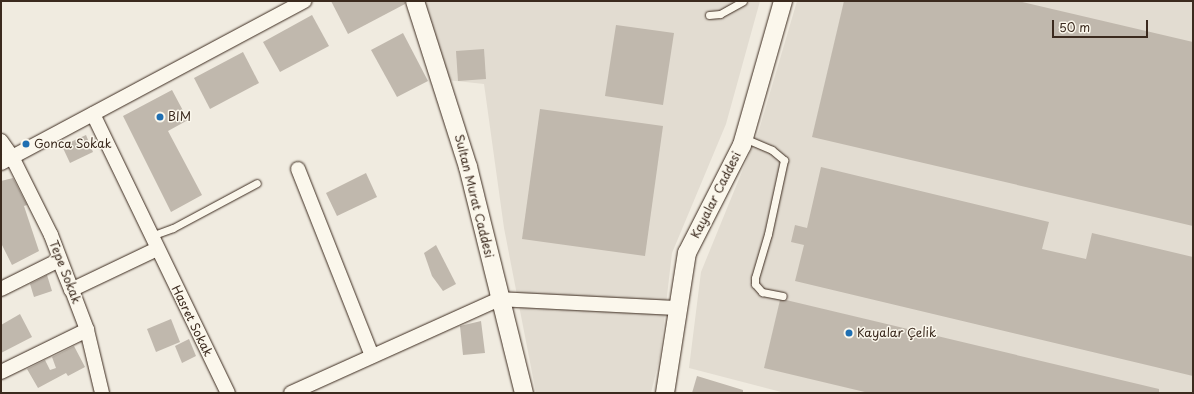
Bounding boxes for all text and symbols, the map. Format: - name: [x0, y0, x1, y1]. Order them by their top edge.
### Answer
- scale bar: [1054, 12, 1150, 38]
- text: 50 m: [1059, 18, 1090, 36]
- place label: BIM: [168, 110, 191, 124]
- marker: BIM: [155, 112, 165, 122]
- street label: Sultan Murat Caddesi: [452, 133, 496, 259]
- place label: Gonca Sokak: [34, 137, 111, 151]
- marker: Gonca Sokak: [21, 139, 31, 149]
- street label: Kayalar Caddesi: [688, 149, 744, 241]
- street label: Tepe Sokak: [46, 238, 84, 306]
- street label: Hasret Sokak: [168, 283, 216, 359]
- place label: Kayalar Çelik: [857, 326, 936, 340]
- marker: Kayalar Çelik: [844, 328, 854, 338]

